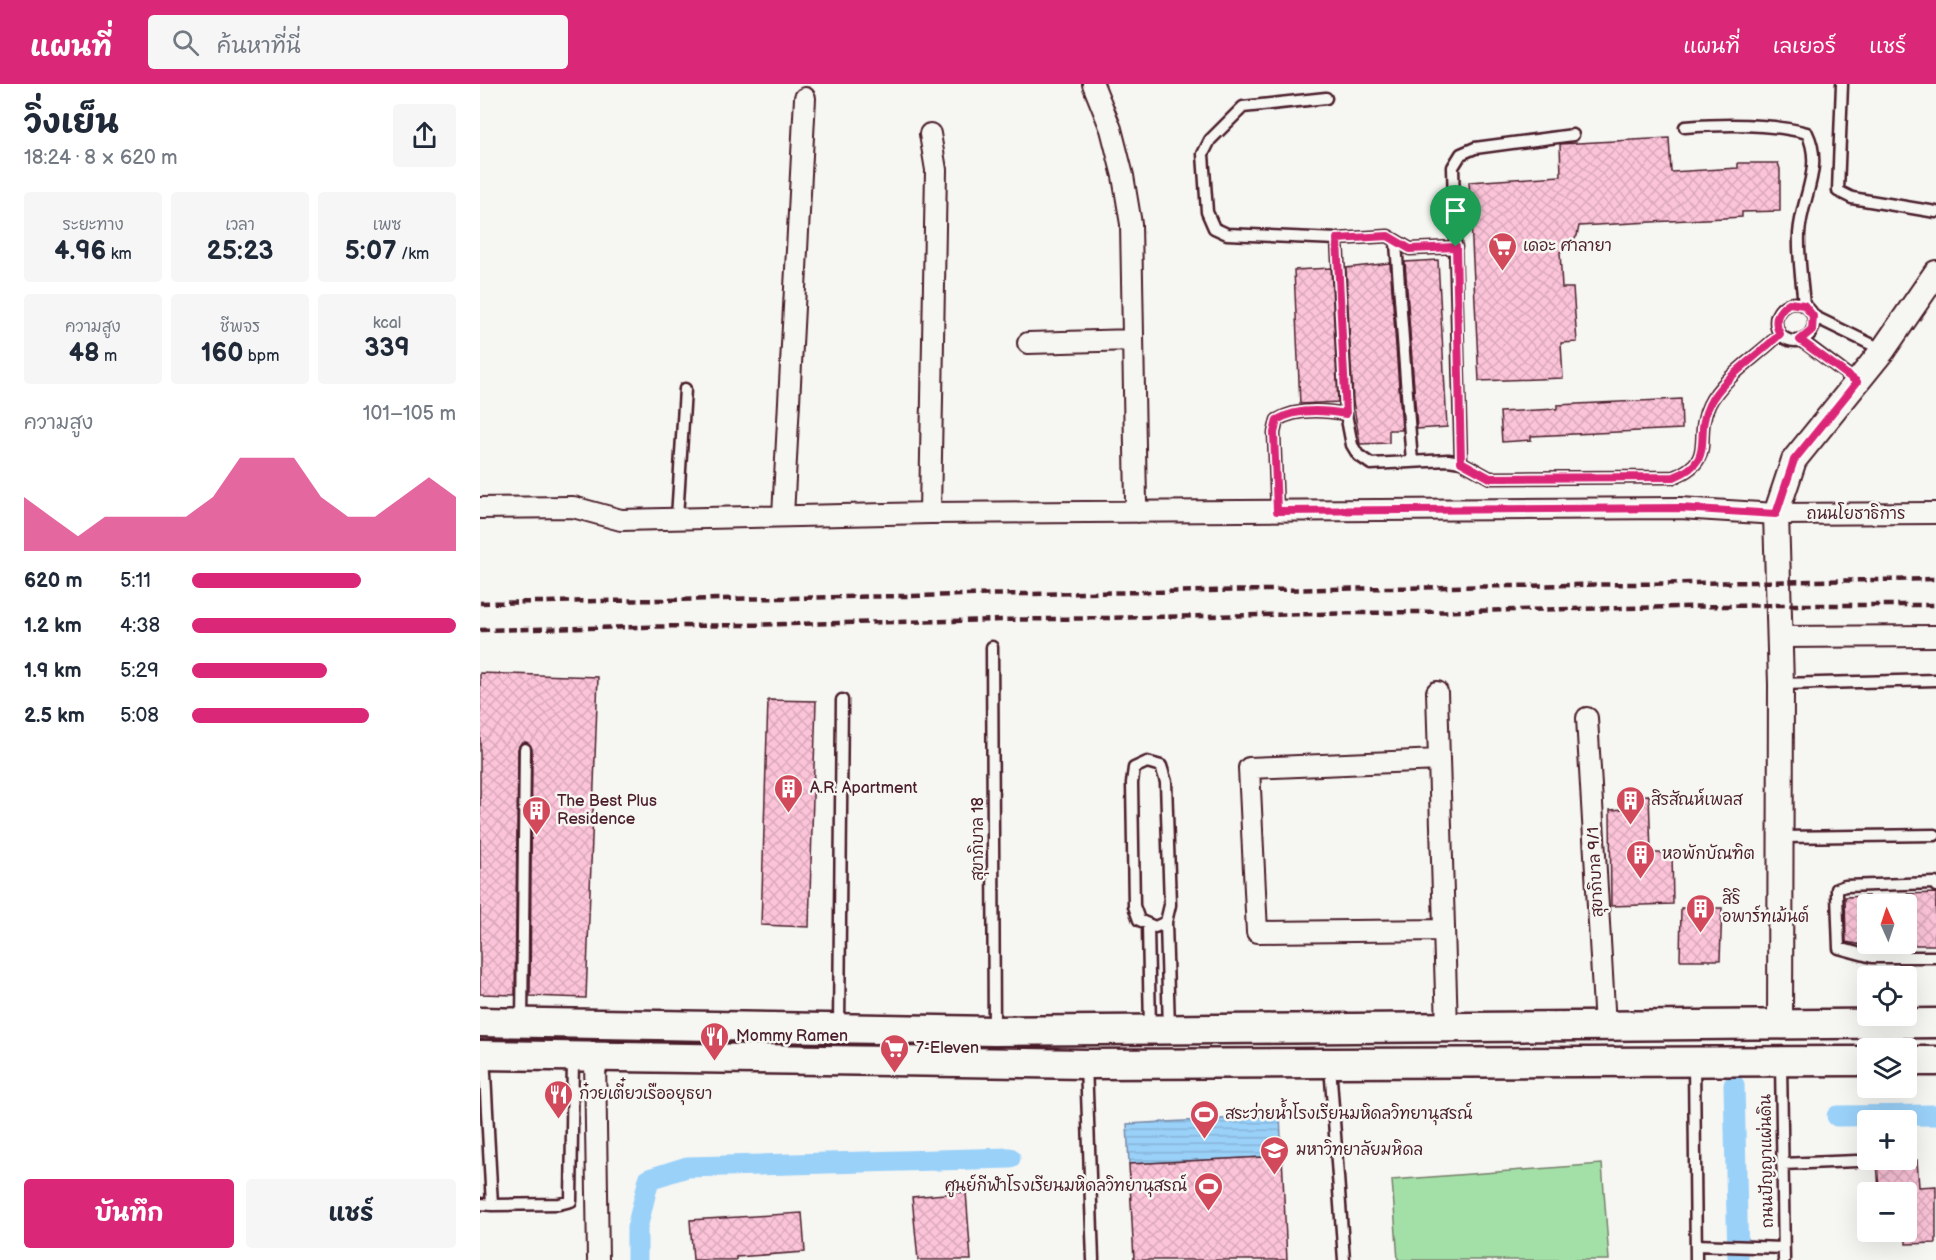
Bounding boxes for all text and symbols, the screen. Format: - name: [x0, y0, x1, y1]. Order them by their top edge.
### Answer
- search box: [148, 15, 568, 69]
- icon: search: [169, 26, 202, 59]
- text: แผนที่: [30, 31, 112, 64]
- text: ค้นหาที่นี่: [217, 33, 301, 60]
- text: แผนที่: [1683, 34, 1740, 59]
- text: เลเยอร์: [1773, 34, 1836, 59]
- text: แชร์: [1869, 34, 1906, 59]
- text: วิ่งเย็น: [24, 103, 119, 143]
- button: share: [393, 104, 456, 167]
- text: 18:24 · 8 × 620 m: [24, 146, 178, 170]
- pin: [1430, 185, 1481, 247]
- icon: arrive: [1439, 194, 1472, 227]
- text: ระยะทาง: [62, 216, 124, 235]
- text: เวลา: [225, 216, 255, 235]
- text: เพซ: [373, 216, 401, 235]
- supermarket icon: เดอะ ศาลายา: [1486, 230, 1518, 272]
- text: 4.96: [54, 236, 106, 267]
- text: 25:23: [207, 236, 273, 267]
- text: 5:07: [345, 236, 397, 267]
- place label: เดอะ ศาลายา: [1523, 237, 1612, 256]
- text: km: [106, 245, 132, 264]
- text: /km: [397, 245, 429, 264]
- text: kcal: [373, 314, 401, 333]
- text: ความสูง: [65, 318, 121, 337]
- text: ชีพจร: [220, 318, 260, 337]
- text: 339: [364, 333, 410, 364]
- text: 48: [69, 338, 100, 369]
- text: 160: [201, 338, 244, 369]
- text: m: [100, 347, 117, 366]
- text: bpm: [244, 347, 279, 366]
- text: 101–105 m: [363, 402, 456, 426]
- text: ความสูง: [24, 411, 93, 435]
- street label: ถนนโยธาธิการ: [1807, 502, 1905, 524]
- text: 620 m: [24, 569, 83, 593]
- text: 5:11: [120, 569, 151, 593]
- text: 1.2 km: [24, 614, 82, 638]
- text: 4:38: [120, 614, 160, 638]
- text: 1.9 km: [24, 659, 81, 683]
- text: 5:29: [120, 659, 159, 683]
- text: 2.5 km: [24, 704, 85, 728]
- text: 5:08: [120, 704, 159, 728]
- building icon: A.R. Apartment: [773, 772, 805, 814]
- place label: A.R. Apartment: [810, 779, 917, 798]
- building icon: สิรสัณห์เพลส: [1614, 784, 1646, 826]
- place label: สิรสัณห์เพลส: [1651, 788, 1744, 810]
- place label: The Best Plus Residence: [557, 792, 657, 829]
- building icon: The Best Plus Residence: [520, 794, 552, 836]
- street label: สุขาภิบาล 18: [967, 797, 990, 881]
- street label: สุขาภิบาล 9/1: [1582, 826, 1610, 918]
- building icon: หอพักบัณฑิต: [1625, 838, 1657, 880]
- place label: หอพักบัณฑิต: [1662, 843, 1755, 864]
- place label: สิริ อพาร์ทเม้นต์: [1722, 888, 1809, 927]
- building icon: สิริ อพาร์ทเม้นต์: [1685, 892, 1717, 934]
- north arrow: [1857, 894, 1917, 954]
- map controls: [1857, 894, 1917, 1242]
- button: locate: [1857, 966, 1917, 1026]
- restaurant icon: Mommy Ramen: [699, 1020, 731, 1062]
- place label: Mommy Ramen: [736, 1027, 848, 1046]
- supermarket icon: 7-Eleven: [879, 1032, 911, 1074]
- button: layers: [1857, 1038, 1917, 1098]
- place label: 7-Eleven: [916, 1039, 979, 1058]
- place label: ก๋วยเตี๋ยวเรืออยุธยา: [579, 1077, 712, 1106]
- restaurant icon: ก๋วยเตี๋ยวเรืออยุธยา: [542, 1078, 574, 1120]
- street label: ถนนปัญญาแผ่นดิน: [1753, 1093, 1778, 1228]
- sports icon: สระว่ายน้ำโรงเรียนมหิดลวิทยานุสรณ์: [1188, 1098, 1220, 1140]
- place label: สระว่ายน้ำโรงเรียนมหิดลวิทยานุสรณ์: [1225, 1098, 1472, 1126]
- button: +: [1857, 1110, 1917, 1170]
- school or university icon: มหาวิทยาลัยมหิดล: [1259, 1134, 1291, 1176]
- place label: มหาวิทยาลัยมหิดล: [1296, 1139, 1423, 1160]
- sports icon: ศูนย์กีฬาโรงเรียนมหิดลวิทยานุสรณ์: [1192, 1170, 1224, 1212]
- place label: ศูนย์กีฬาโรงเรียนมหิดลวิทยานุสรณ์: [945, 1174, 1187, 1198]
- button: บันทึก: [24, 1179, 234, 1248]
- button: แชร์: [246, 1179, 456, 1248]
- button: −: [1857, 1182, 1917, 1242]

